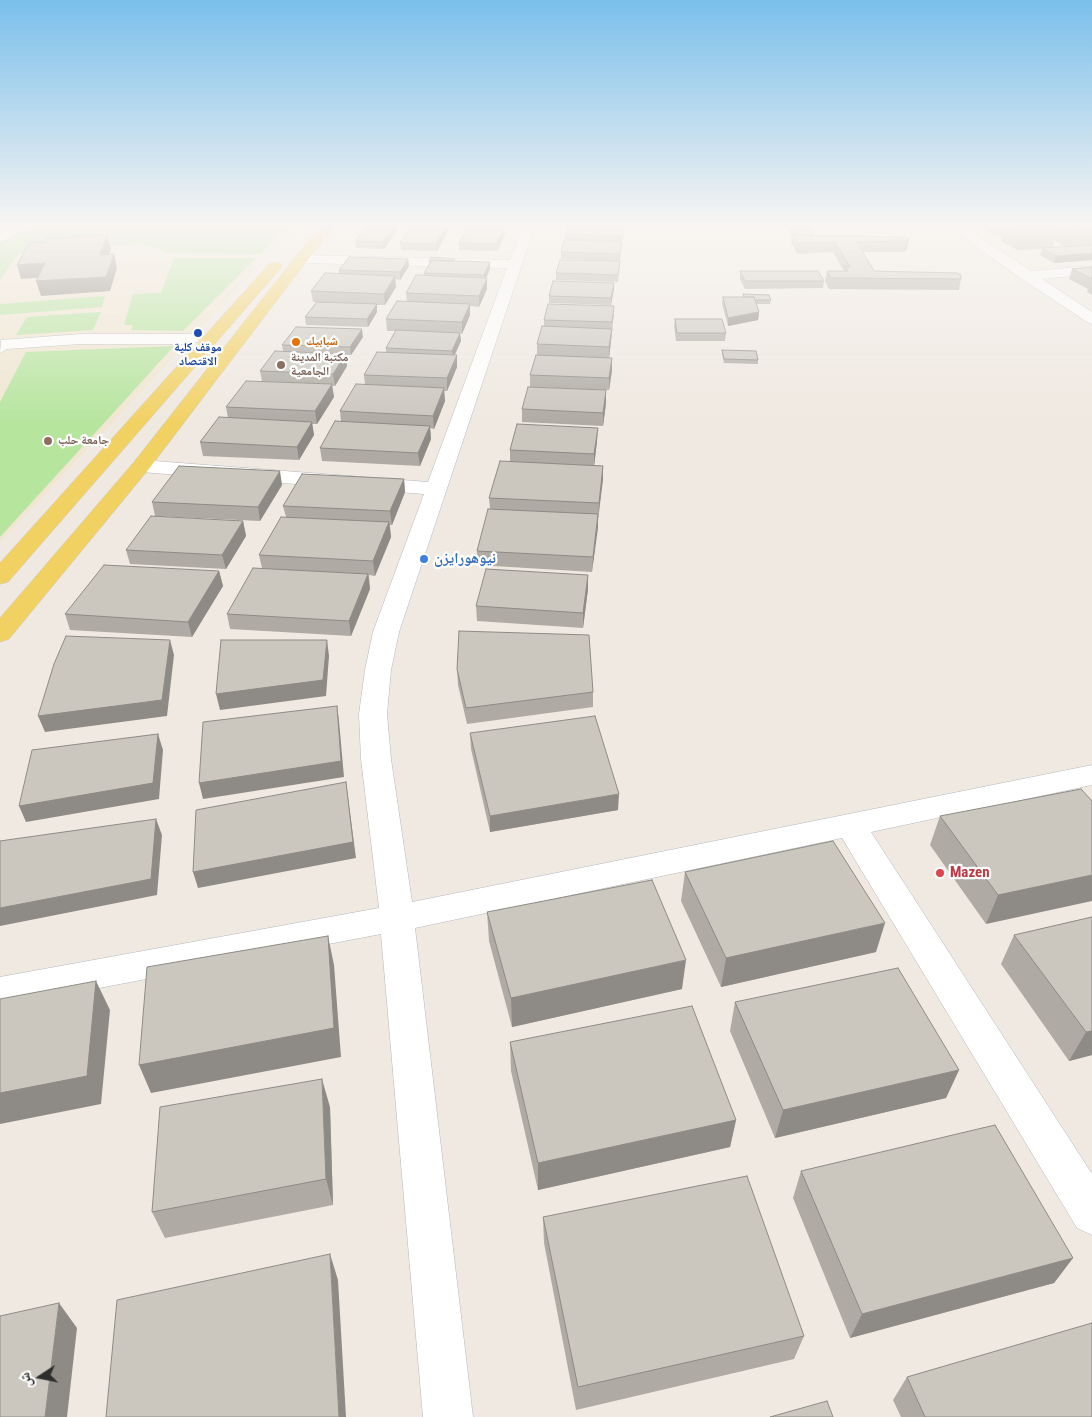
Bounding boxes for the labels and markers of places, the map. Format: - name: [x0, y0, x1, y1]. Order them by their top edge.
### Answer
- marker: موقف كلية الاقتصاد: [192, 327, 204, 339]
- place label: شبابيك: [306, 335, 338, 349]
- marker: شبابيك: [290, 336, 302, 348]
- place label: موقف كلية الاقتصاد: [174, 341, 222, 369]
- place label: مكتبة المدينة الجامعية: [291, 351, 348, 379]
- marker: مكتبة المدينة الجامعية: [275, 359, 287, 371]
- place label: جامعة حلب: [58, 434, 109, 448]
- marker: جامعة حلب: [42, 435, 54, 447]
- place label: نيوهورايزن: [434, 550, 496, 568]
- marker: نيوهورايزن: [418, 553, 430, 565]
- place label: Mazen: [950, 864, 990, 882]
- marker: Mazen: [934, 867, 946, 879]

